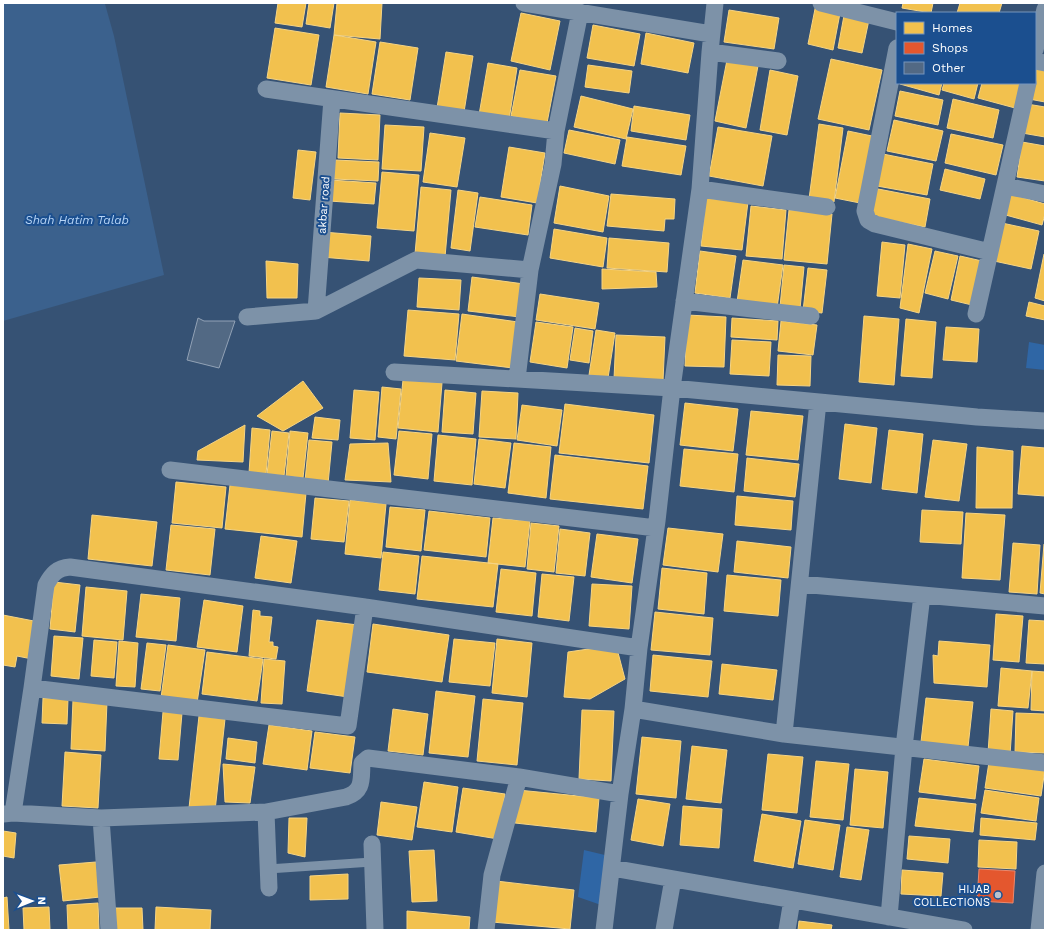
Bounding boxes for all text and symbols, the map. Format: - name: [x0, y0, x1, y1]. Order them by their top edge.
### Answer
- legend: [896, 12, 1036, 84]
- text: Homes: [932, 21, 973, 35]
- text: Shops: [932, 41, 968, 55]
- text: Other: [932, 61, 965, 75]
- street label: akbar road: [316, 176, 332, 234]
- water label: Shah Hatim Talab: [25, 213, 129, 227]
- north arrow: [12, 881, 52, 921]
- place label: HIJAB COLLECTIONS: [913, 883, 990, 909]
- marker: HIJAB COLLECTIONS: [993, 890, 1003, 900]
- text: N: [35, 897, 48, 905]

